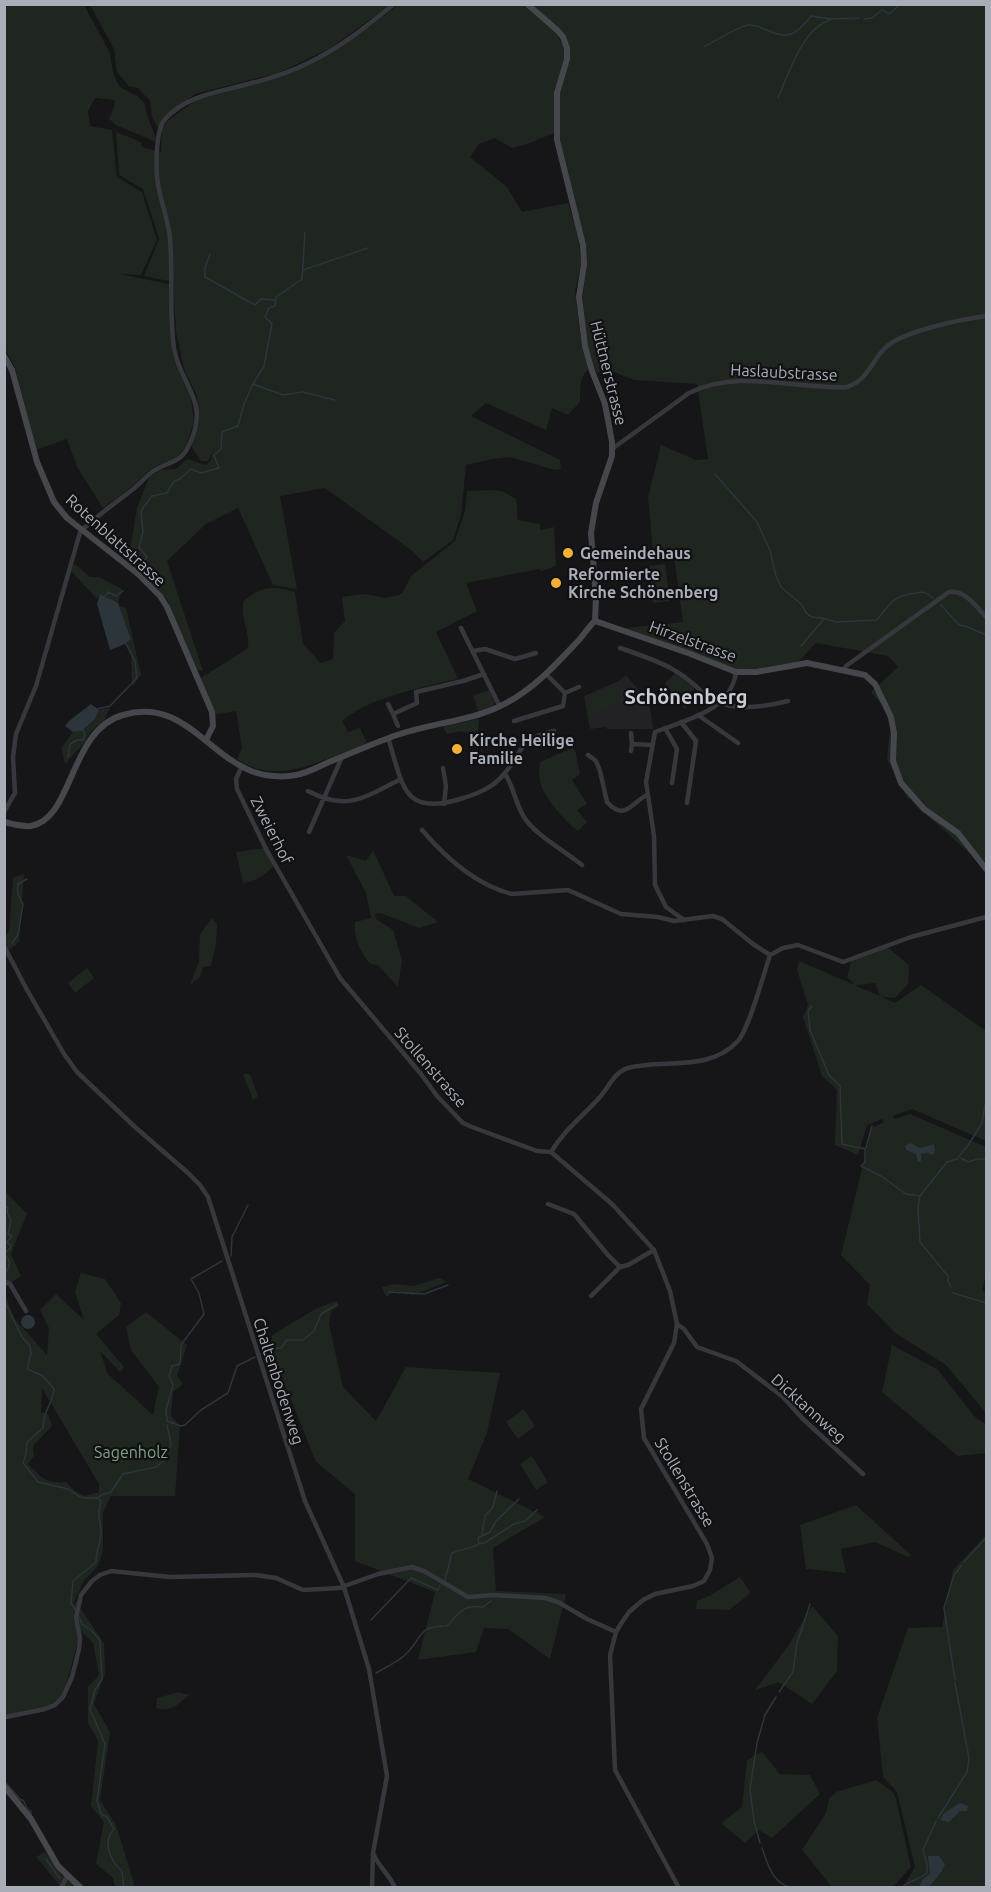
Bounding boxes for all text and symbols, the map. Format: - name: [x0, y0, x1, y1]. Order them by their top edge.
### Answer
- street label: Hüttnerstrasse: [587, 319, 631, 427]
- street label: Haslaubstrasse: [730, 360, 838, 384]
- street label: Rotenblattstrasse: [62, 490, 170, 590]
- place label: Gemeindehaus: [580, 544, 691, 562]
- marker: Gemeindehaus: [561, 546, 575, 560]
- place label: Reformierte Kirche Schönenberg: [568, 565, 719, 601]
- marker: Reformierte Kirche Schönenberg: [549, 576, 563, 590]
- street label: Hirzelstrasse: [647, 617, 739, 665]
- district label: Schönenberg: [624, 685, 748, 708]
- place label: Kirche Heilige Familie: [469, 731, 574, 767]
- marker: Kirche Heilige Familie: [450, 742, 464, 756]
- street label: Zweierhof: [247, 793, 297, 868]
- street label: Stollenstrasse: [391, 1023, 471, 1111]
- street label: Chaltenbodenweg: [250, 1315, 308, 1447]
- street label: Dicktannweg: [768, 1370, 850, 1446]
- street label: Stollenstrasse: [651, 1434, 719, 1530]
- park label: Sagenholz: [94, 1443, 168, 1461]

